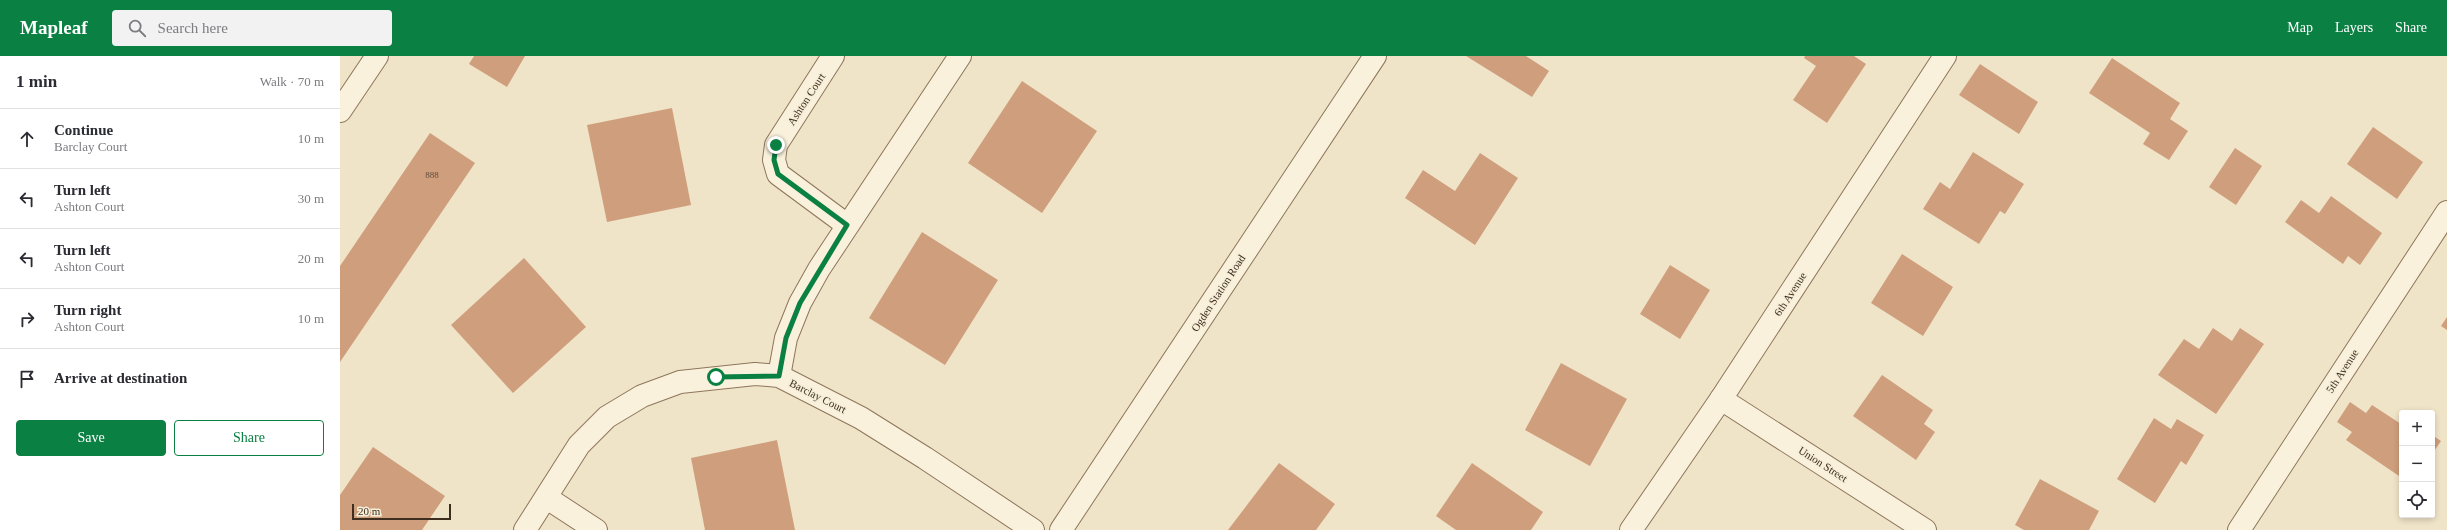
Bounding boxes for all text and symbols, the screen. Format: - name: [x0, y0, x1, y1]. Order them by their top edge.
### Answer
- search box: [112, 10, 392, 46]
- text: Mapleaf: [20, 17, 88, 38]
- icon: search: [126, 17, 148, 39]
- text: Search here: [158, 20, 228, 36]
- text: Map: [2287, 20, 2313, 35]
- text: Layers: [2335, 20, 2373, 35]
- text: Share: [2395, 20, 2427, 35]
- street label: Ashton Court: [785, 71, 827, 127]
- text: 1 min: [16, 72, 57, 91]
- text: Walk · 70 m: [260, 74, 324, 89]
- text: Continue: [54, 122, 113, 138]
- icon: ahead: [16, 128, 38, 150]
- text: 10 m: [298, 131, 324, 146]
- route end: [767, 136, 785, 154]
- text: Barclay Court: [54, 139, 127, 154]
- house number: 888: [425, 170, 439, 180]
- text: Turn left: [54, 182, 111, 198]
- icon: left: [16, 188, 38, 210]
- text: 30 m: [298, 191, 324, 206]
- text: Ashton Court: [54, 199, 124, 214]
- text: Turn left: [54, 242, 111, 258]
- icon: left: [16, 248, 38, 270]
- text: 20 m: [298, 251, 324, 266]
- street label: Ogden Station Road: [1189, 252, 1248, 334]
- text: Ashton Court: [54, 259, 124, 274]
- street label: 6th Avenue: [1771, 270, 1809, 318]
- text: Turn right: [54, 302, 121, 318]
- icon: right: [16, 308, 38, 330]
- text: 10 m: [298, 311, 324, 326]
- text: Ashton Court: [54, 319, 124, 334]
- street label: 5th Avenue: [2323, 347, 2361, 395]
- icon: arrive: [16, 368, 38, 390]
- route start: [707, 368, 725, 386]
- text: Arrive at destination: [54, 370, 187, 386]
- street label: Barclay Court: [788, 377, 848, 415]
- map controls: [2399, 410, 2435, 518]
- button: +: [2399, 410, 2435, 446]
- button: Save: [16, 420, 166, 456]
- button: Share: [174, 420, 324, 456]
- street label: Union Street: [1796, 444, 1850, 484]
- button: −: [2399, 446, 2435, 482]
- button: locate: [2399, 482, 2435, 518]
- scale bar: [352, 502, 451, 521]
- text: 20 m: [358, 505, 380, 517]

